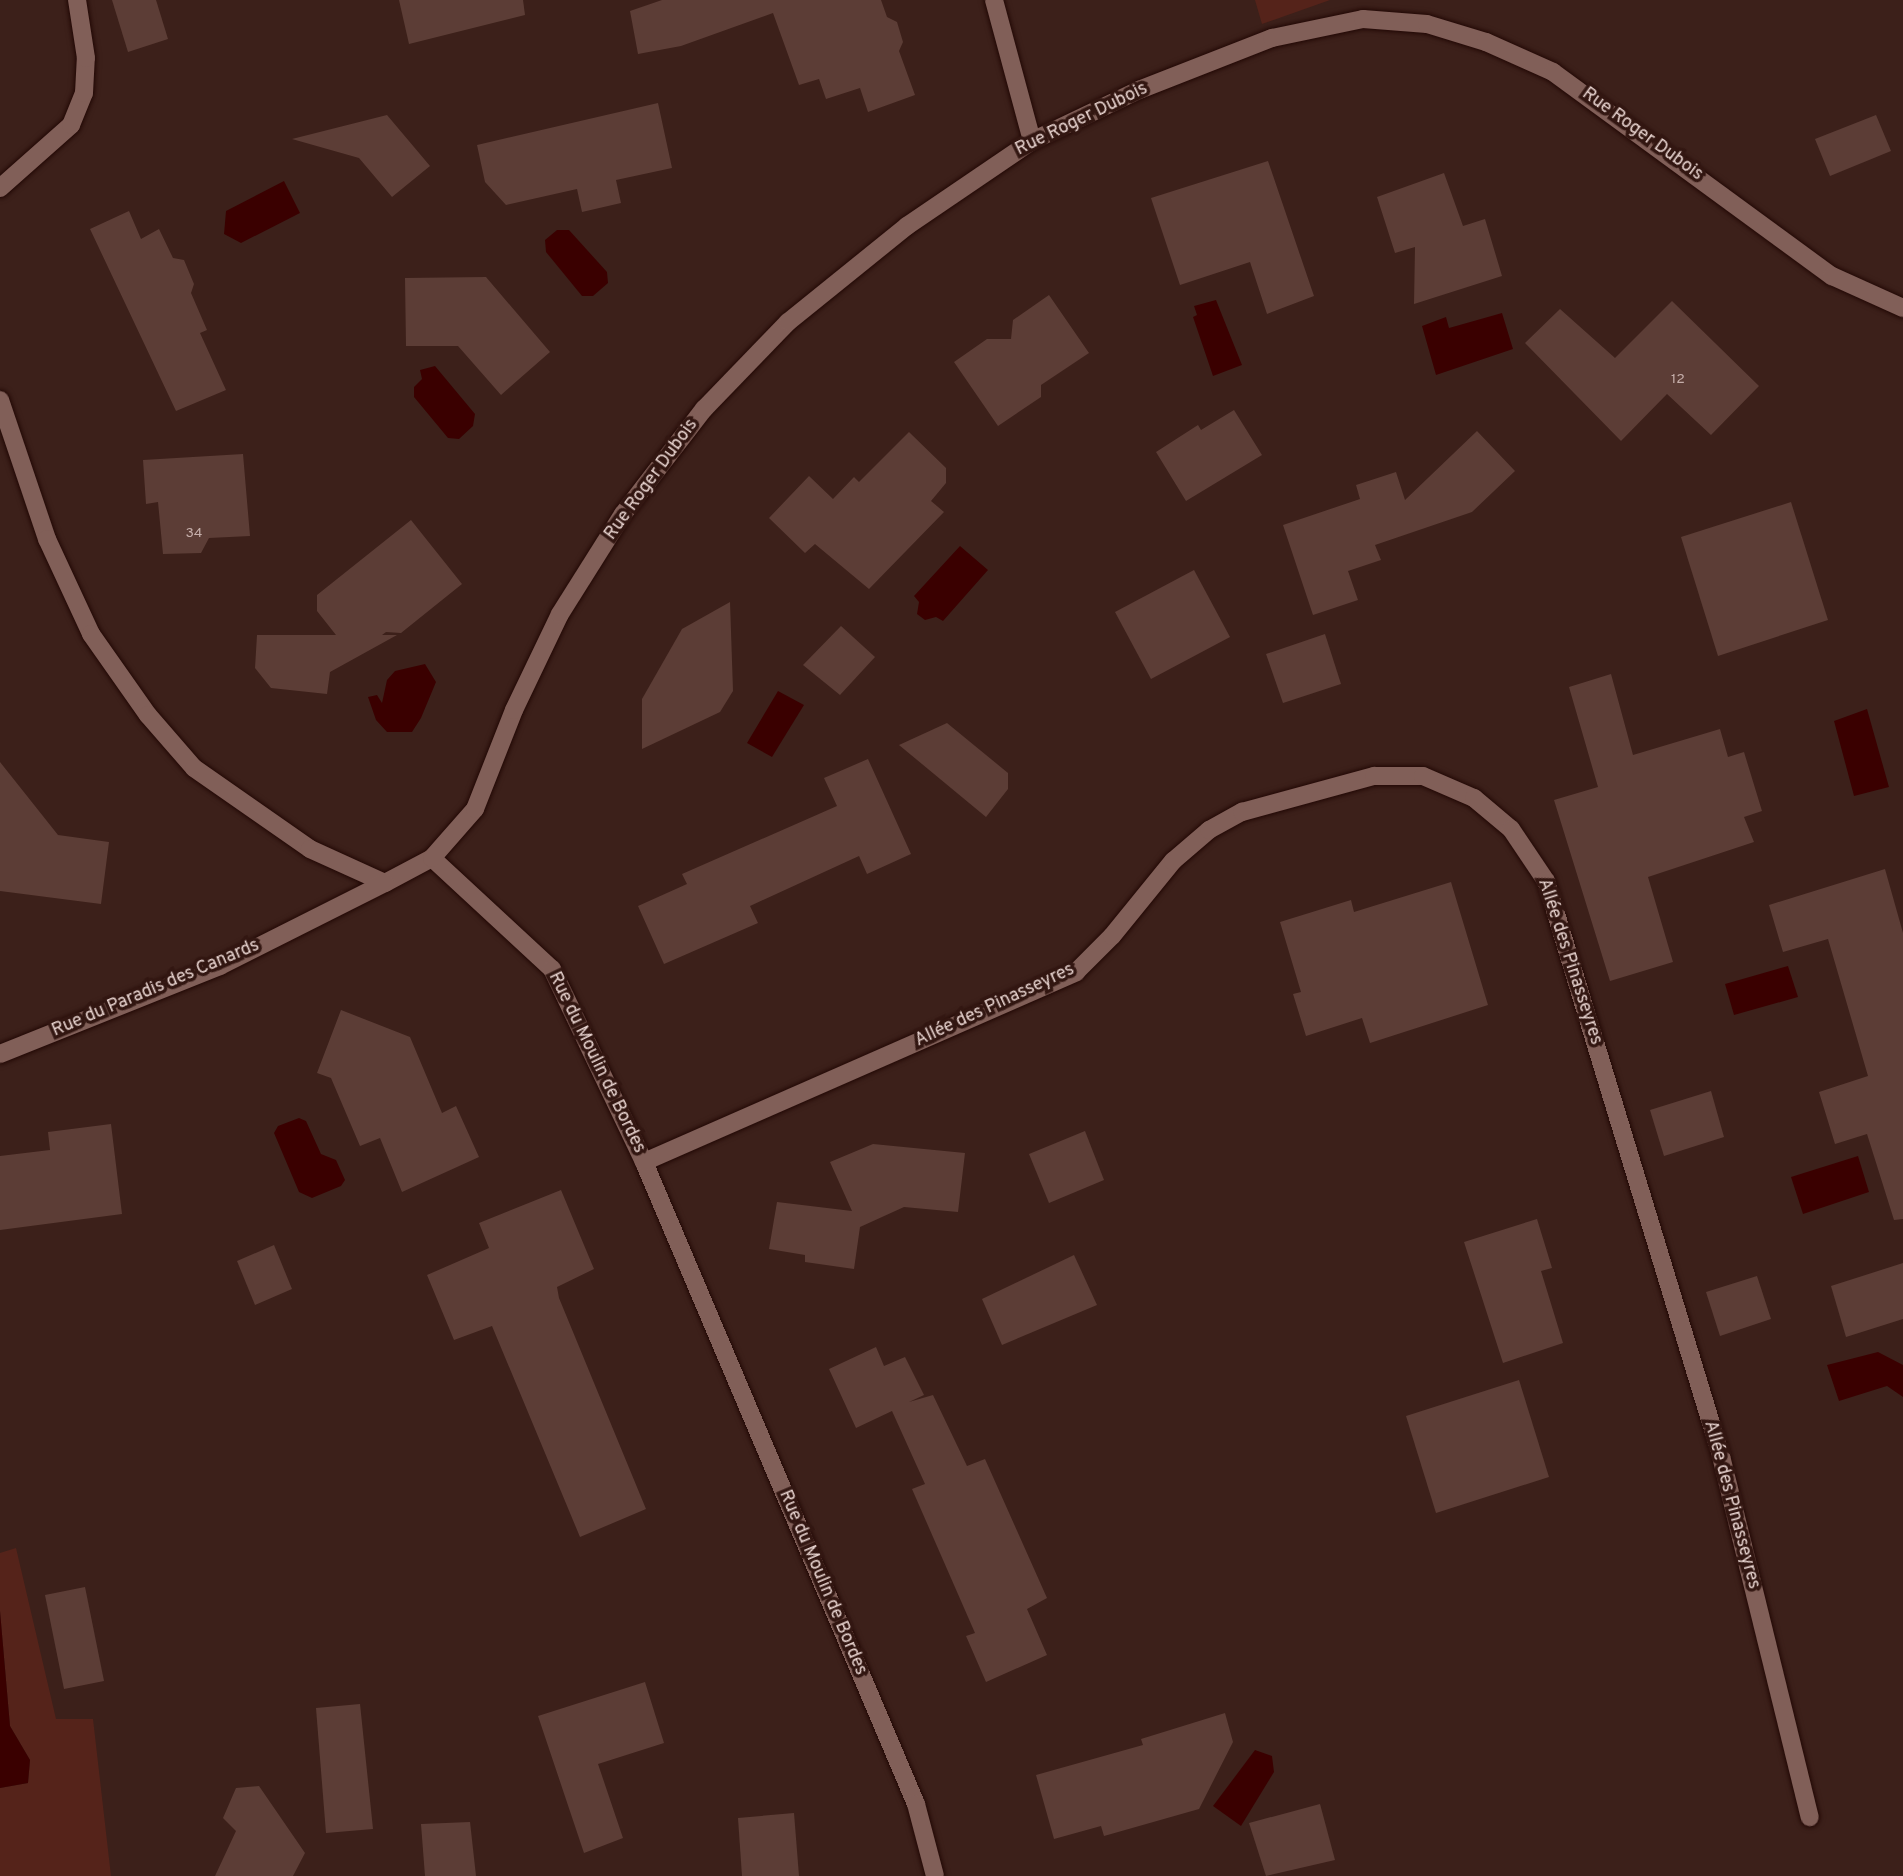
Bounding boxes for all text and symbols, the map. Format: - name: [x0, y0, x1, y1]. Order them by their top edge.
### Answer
- street label: Rue Roger Dubois: [1012, 79, 1152, 161]
- street label: Rue Roger Dubois: [1577, 84, 1707, 186]
- house number: 12: [1671, 372, 1685, 388]
- street label: Rue Roger Dubois: [601, 415, 703, 545]
- house number: 34: [185, 526, 203, 542]
- street label: Allée des Pinasseyres: [1532, 876, 1606, 1048]
- street label: Rue du Paradis des Canards: [49, 935, 263, 1043]
- street label: Allée des Pinasseyres: [912, 960, 1078, 1052]
- street label: Rue du Moulin de Bordes: [543, 969, 649, 1157]
- street label: Allée des Pinasseyres: [1698, 1418, 1764, 1592]
- street label: Rue du Moulin de Bordes: [773, 1487, 871, 1679]

